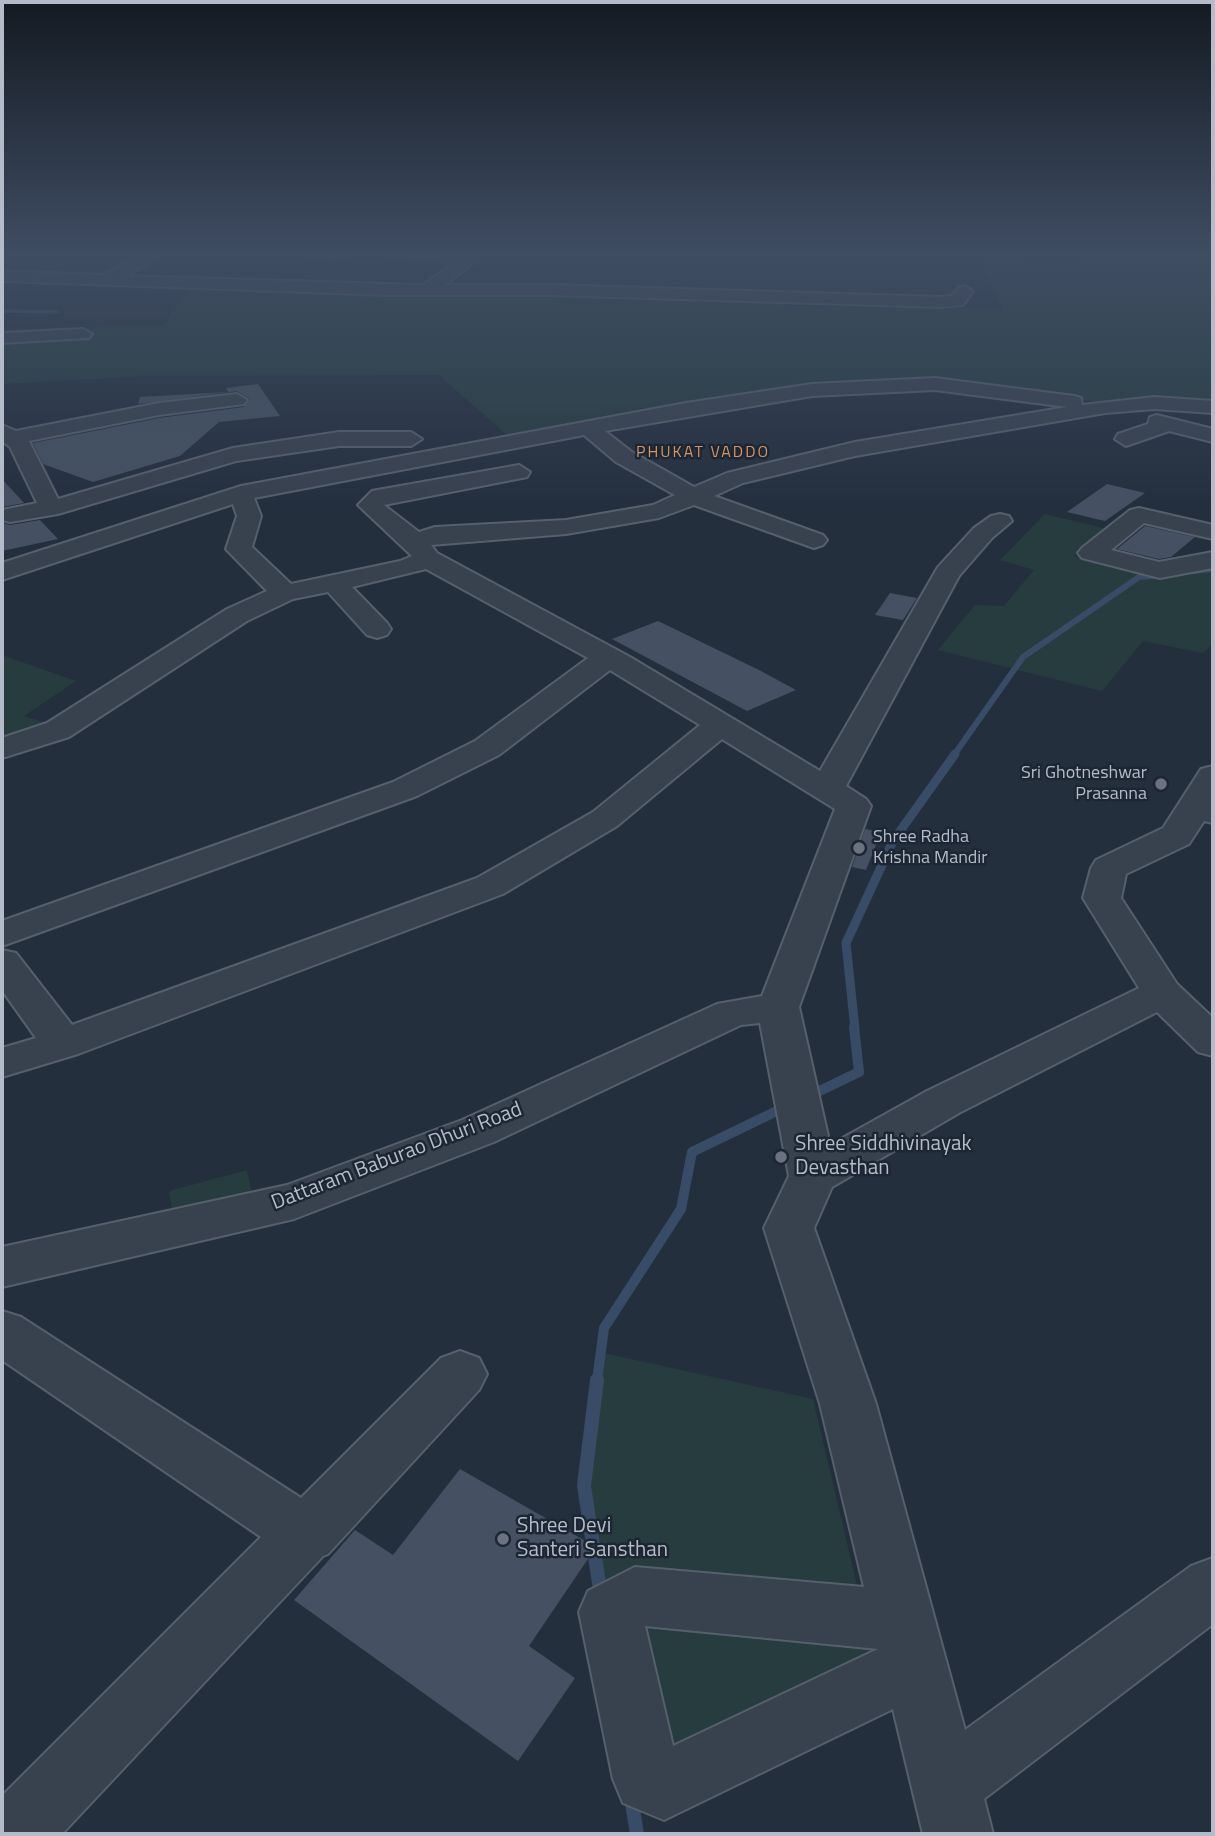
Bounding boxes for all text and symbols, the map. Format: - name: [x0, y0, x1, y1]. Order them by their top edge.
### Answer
- district label: PHUKAT VADDO: [637, 443, 769, 463]
- place label: Sri Ghotneshwar Prasanna: [1021, 763, 1147, 806]
- marker: Sri Ghotneshwar Prasanna: [1153, 776, 1169, 792]
- place label: Shree Radha Krishna Mandir: [873, 827, 988, 870]
- marker: Shree Radha Krishna Mandir: [851, 840, 867, 856]
- street label: Dattaram Baburao Dhuri Road: [268, 1098, 526, 1216]
- place label: Shree Siddhivinayak Devasthan: [795, 1132, 972, 1182]
- marker: Shree Siddhivinayak Devasthan: [773, 1149, 789, 1165]
- place label: Shree Devi Santeri Sansthan: [517, 1514, 668, 1564]
- marker: Shree Devi Santeri Sansthan: [495, 1531, 511, 1547]

